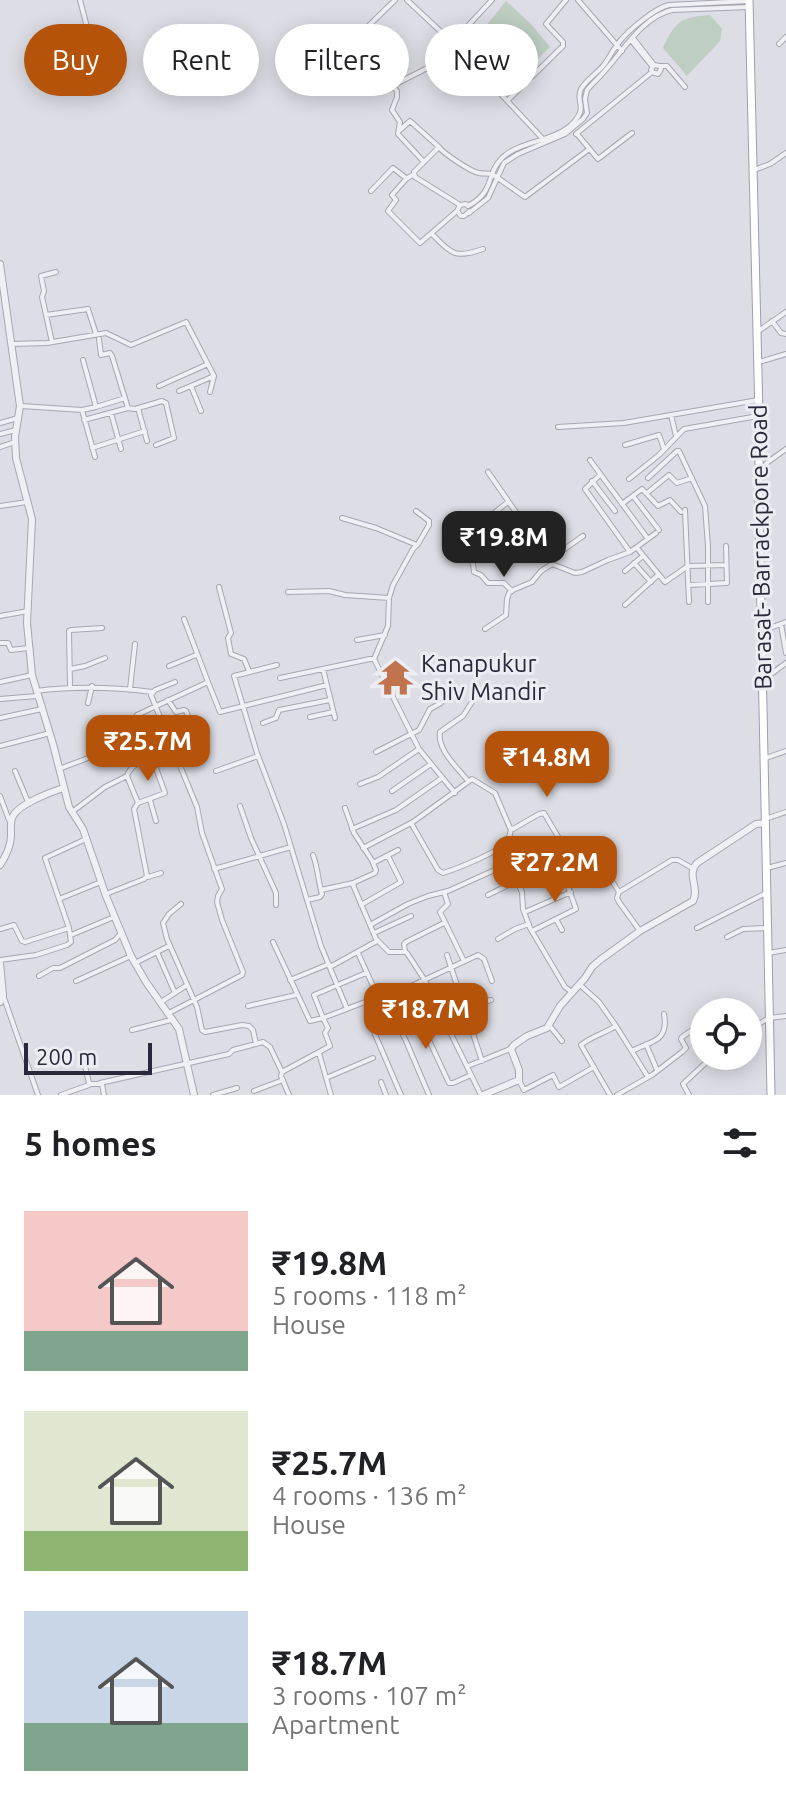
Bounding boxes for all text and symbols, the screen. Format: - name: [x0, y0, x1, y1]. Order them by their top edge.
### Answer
- chip: Buy: [24, 24, 127, 96]
- chip: Rent: [143, 24, 259, 96]
- chip: Filters: [275, 24, 409, 96]
- chip: New: [425, 24, 538, 96]
- street label: Barasat- Barrackpore Road: [745, 404, 776, 690]
- pin: ₹19.8M: [439, 511, 569, 579]
- text: ₹19.8M: [460, 522, 548, 551]
- place label: Kanapukur Shiv Mandir: [421, 650, 546, 705]
- temple icon: Kanapukur Shiv Mandir: [376, 659, 414, 697]
- pin: ₹25.7M: [83, 715, 213, 783]
- text: ₹25.7M: [104, 726, 192, 755]
- pin: ₹14.8M: [482, 731, 612, 799]
- text: ₹14.8M: [503, 742, 591, 771]
- pin: ₹27.2M: [490, 836, 620, 904]
- text: ₹27.2M: [511, 847, 599, 876]
- pin: ₹18.7M: [361, 983, 491, 1051]
- text: ₹18.7M: [382, 994, 470, 1023]
- map controls: [690, 998, 762, 1070]
- button: locate: [690, 998, 762, 1070]
- scale bar: [24, 1039, 152, 1075]
- text: 200 m: [36, 1044, 97, 1069]
- icon: filters: [718, 1121, 762, 1165]
- text: 5 homes: [24, 1124, 157, 1162]
- icon: home: [88, 1243, 184, 1339]
- text: ₹19.8M: [272, 1243, 387, 1281]
- text: 5 rooms · 118 m²: [272, 1281, 467, 1310]
- text: House: [272, 1310, 346, 1339]
- icon: home: [88, 1443, 184, 1539]
- text: ₹25.7M: [272, 1443, 387, 1481]
- text: 4 rooms · 136 m²: [272, 1481, 467, 1510]
- text: House: [272, 1510, 346, 1539]
- icon: home: [88, 1643, 184, 1739]
- text: ₹18.7M: [272, 1643, 387, 1681]
- text: 3 rooms · 107 m²: [272, 1681, 467, 1710]
- text: Apartment: [272, 1710, 399, 1739]

